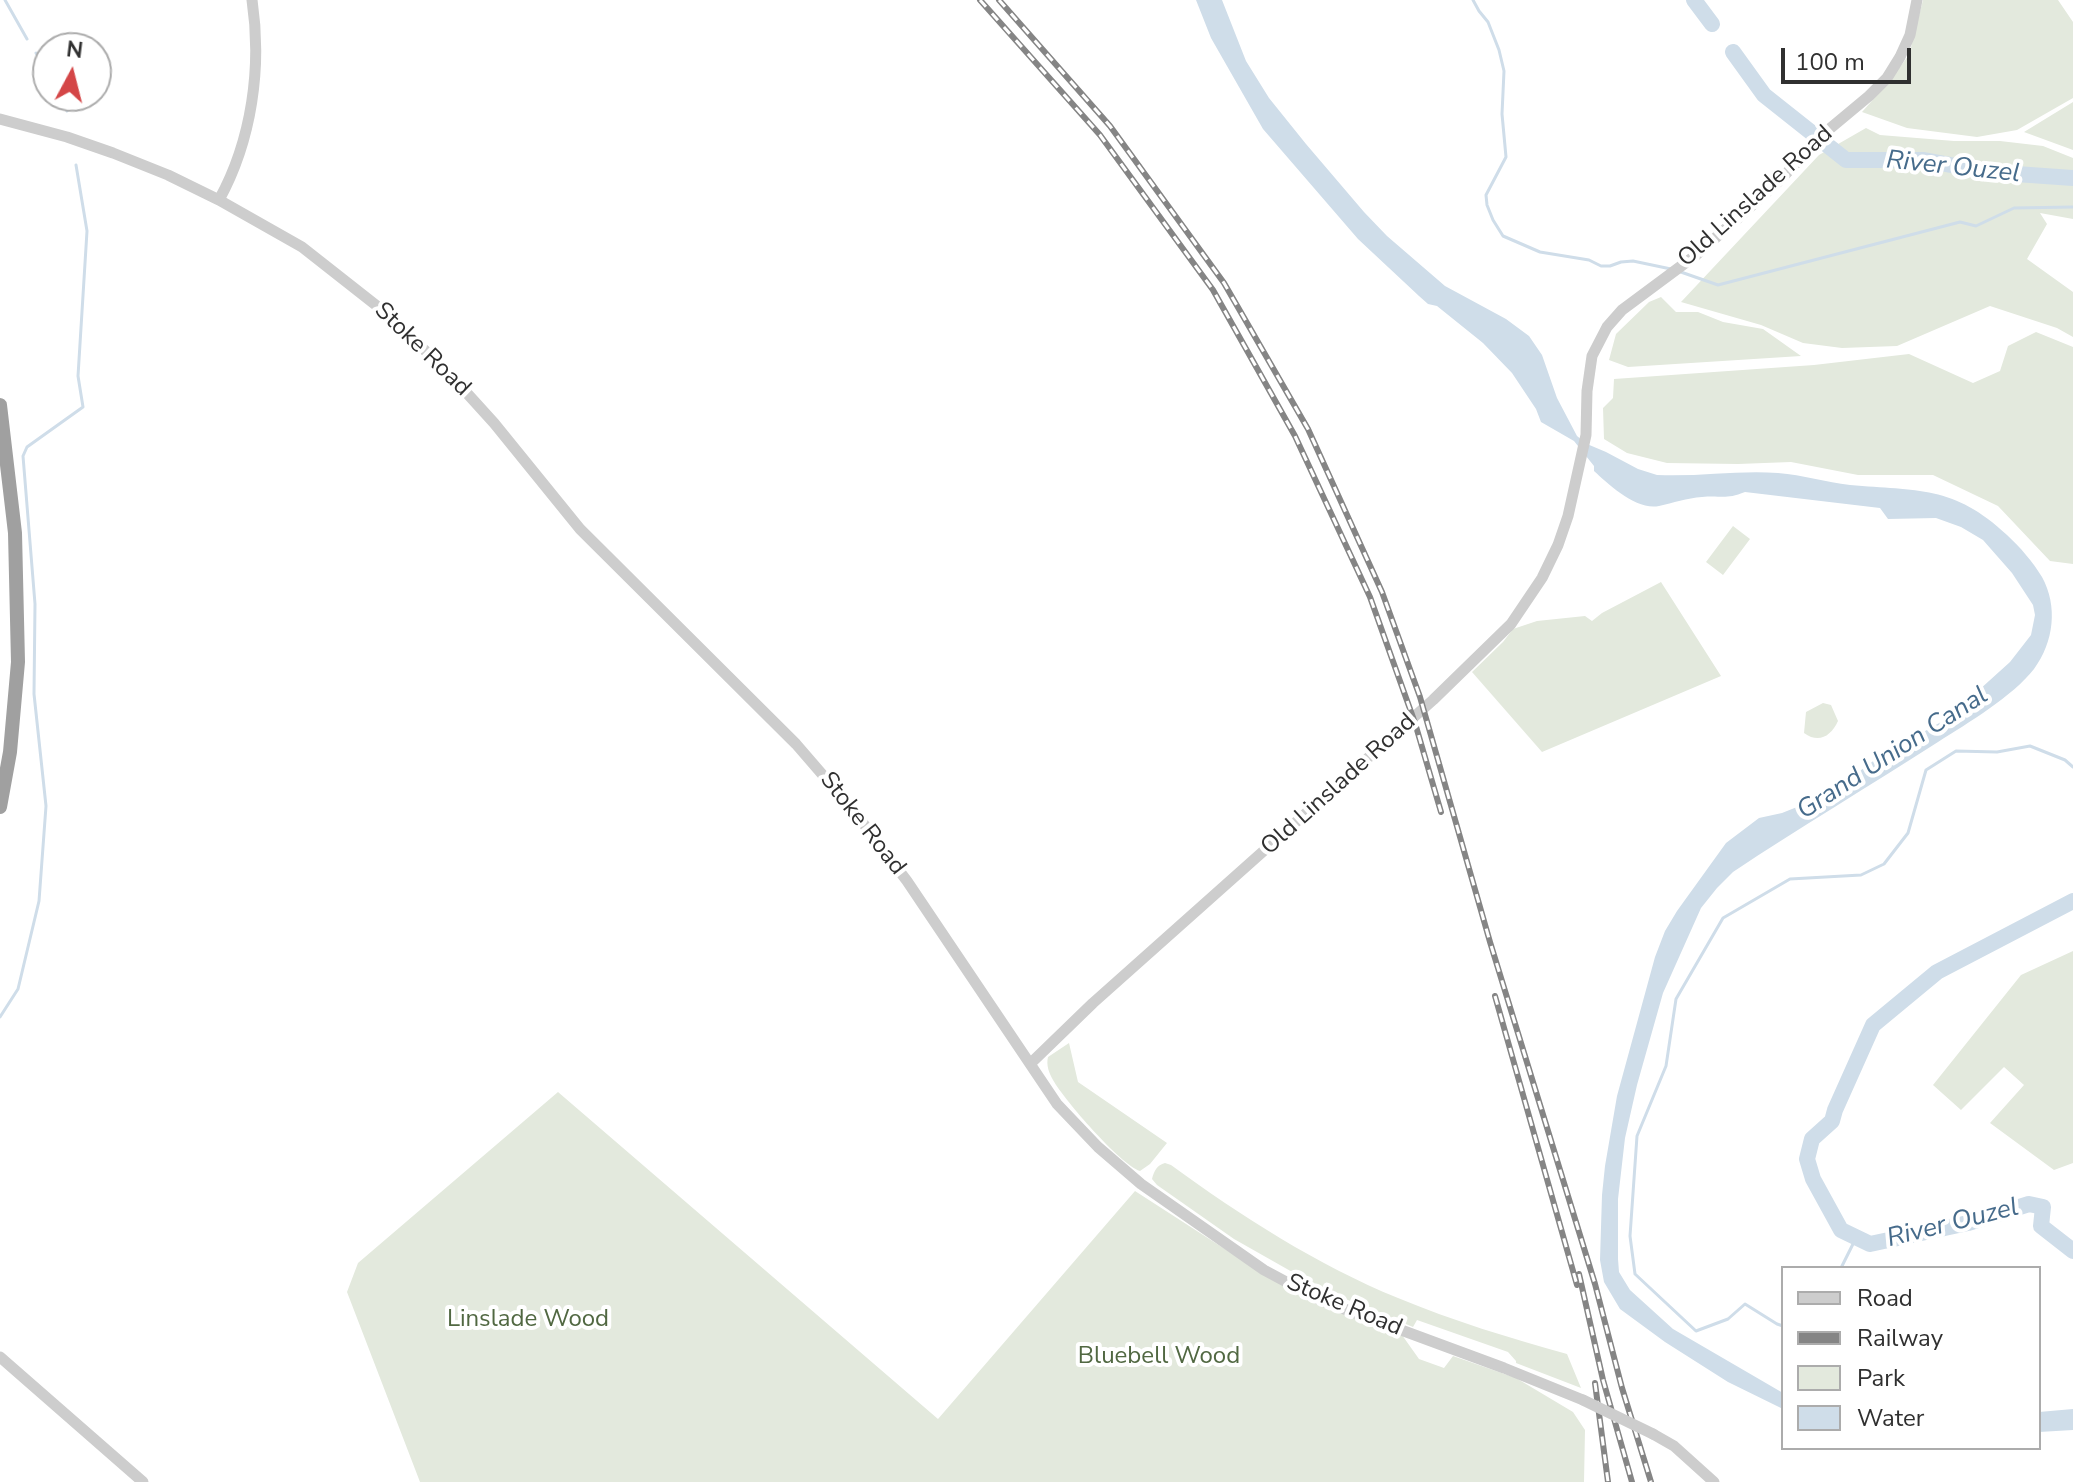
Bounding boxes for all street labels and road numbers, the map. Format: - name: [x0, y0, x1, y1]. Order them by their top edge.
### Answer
- street label: Old Linslade Road: [1673, 120, 1839, 274]
- street label: Stoke Road: [368, 297, 476, 403]
- street label: Old Linslade Road: [1256, 708, 1422, 862]
- street label: Stoke Road: [813, 767, 911, 881]
- street label: Stoke Road: [1282, 1269, 1406, 1343]

